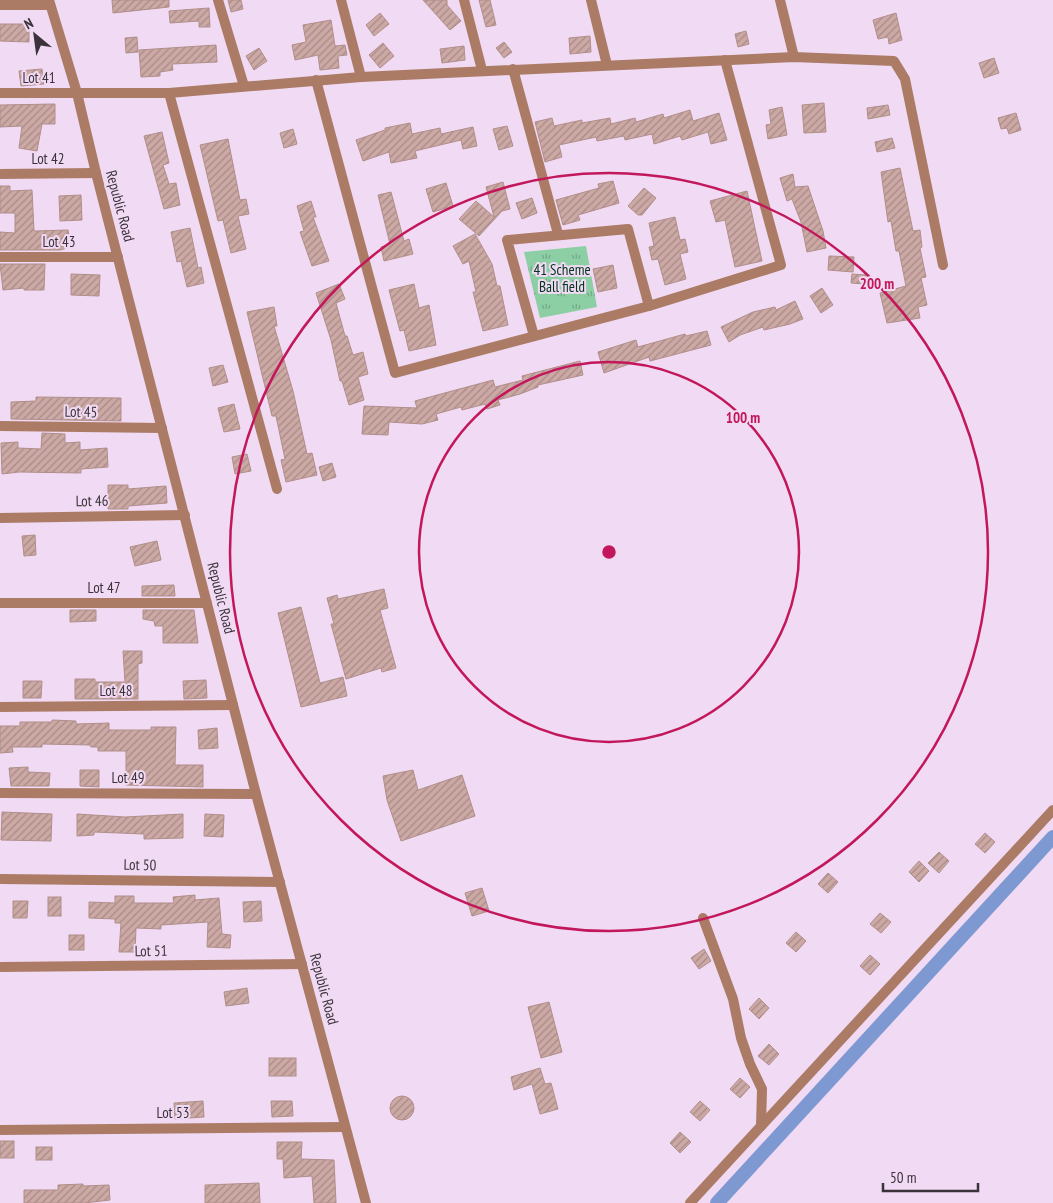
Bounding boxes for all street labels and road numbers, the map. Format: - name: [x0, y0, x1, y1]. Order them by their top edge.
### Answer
- street label: Lot 41: [23, 68, 55, 87]
- street label: Lot 42: [32, 149, 64, 168]
- street label: Republic Road: [102, 168, 139, 244]
- street label: Lot 43: [43, 232, 75, 251]
- street label: Lot 45: [64, 402, 98, 421]
- street label: Lot 46: [75, 491, 109, 510]
- street label: Republic Road: [203, 560, 240, 636]
- street label: Lot 47: [88, 578, 120, 597]
- street label: Lot 48: [100, 681, 132, 700]
- street label: Lot 49: [112, 768, 144, 787]
- street label: Lot 50: [123, 855, 157, 874]
- street label: Lot 51: [134, 941, 168, 960]
- street label: Republic Road: [306, 951, 343, 1027]
- street label: Lot 53: [157, 1103, 189, 1122]

